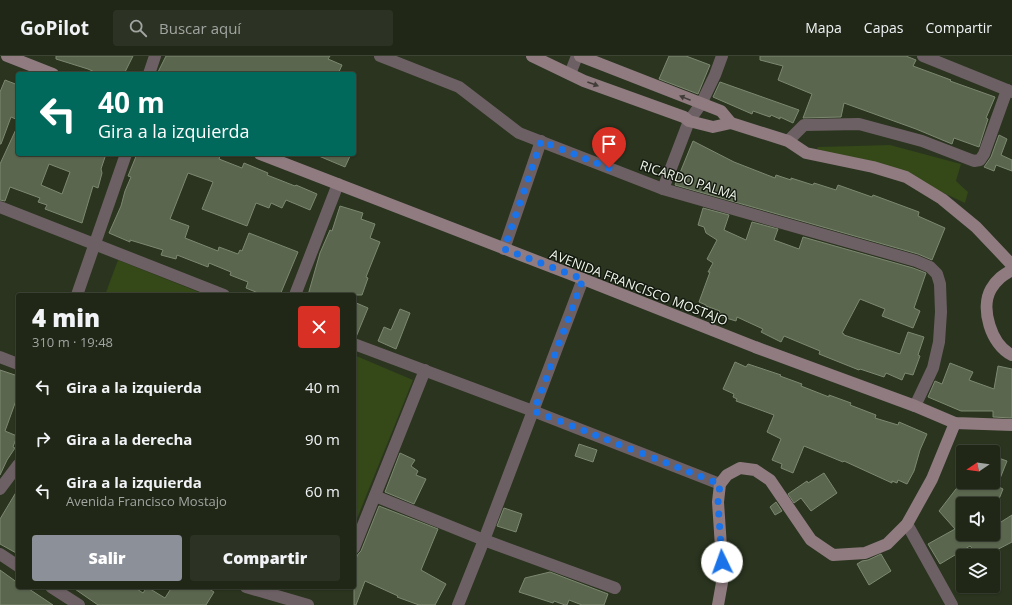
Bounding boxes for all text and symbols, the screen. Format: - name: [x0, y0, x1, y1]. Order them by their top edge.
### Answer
- search box: [113, 10, 393, 46]
- text: GoPilot: [20, 15, 89, 41]
- icon: search: [127, 17, 149, 39]
- text: Buscar aquí: [159, 18, 241, 38]
- text: Mapa: [805, 18, 842, 37]
- text: Capas: [864, 18, 903, 37]
- text: Compartir: [925, 18, 992, 37]
- one-way arrow: [587, 82, 599, 88]
- text: 40 m: [98, 83, 165, 121]
- icon: left: [32, 88, 84, 140]
- one-way arrow: [679, 95, 691, 101]
- text: Gira a la izquierda: [98, 119, 250, 143]
- pin: [592, 127, 626, 168]
- icon: arrive: [598, 133, 620, 155]
- street label: RICARDO PALMA: [638, 156, 741, 205]
- street label: AVENIDA FRANCISCO MOSTAJO: [548, 245, 730, 329]
- text: 4 min: [32, 301, 100, 334]
- button: close: [298, 306, 340, 348]
- text: 310 m · 19:48: [32, 333, 113, 351]
- icon: left: [32, 376, 54, 398]
- text: Gira a la izquierda: [66, 377, 202, 397]
- text: 40 m: [305, 377, 340, 397]
- icon: right: [32, 428, 54, 450]
- text: Gira a la derecha: [66, 429, 192, 449]
- text: 90 m: [305, 429, 340, 449]
- north arrow: [956, 445, 1000, 489]
- map controls: [956, 445, 1000, 593]
- text: Gira a la izquierda: [66, 472, 202, 492]
- icon: left: [32, 480, 54, 502]
- text: 60 m: [305, 481, 340, 501]
- text: Avenida Francisco Mostajo: [66, 492, 227, 510]
- button: sound: [956, 497, 1000, 541]
- button: Salir: [32, 535, 182, 581]
- button: Compartir: [190, 535, 340, 581]
- position arrow: [701, 541, 743, 583]
- button: layers: [956, 549, 1000, 593]

